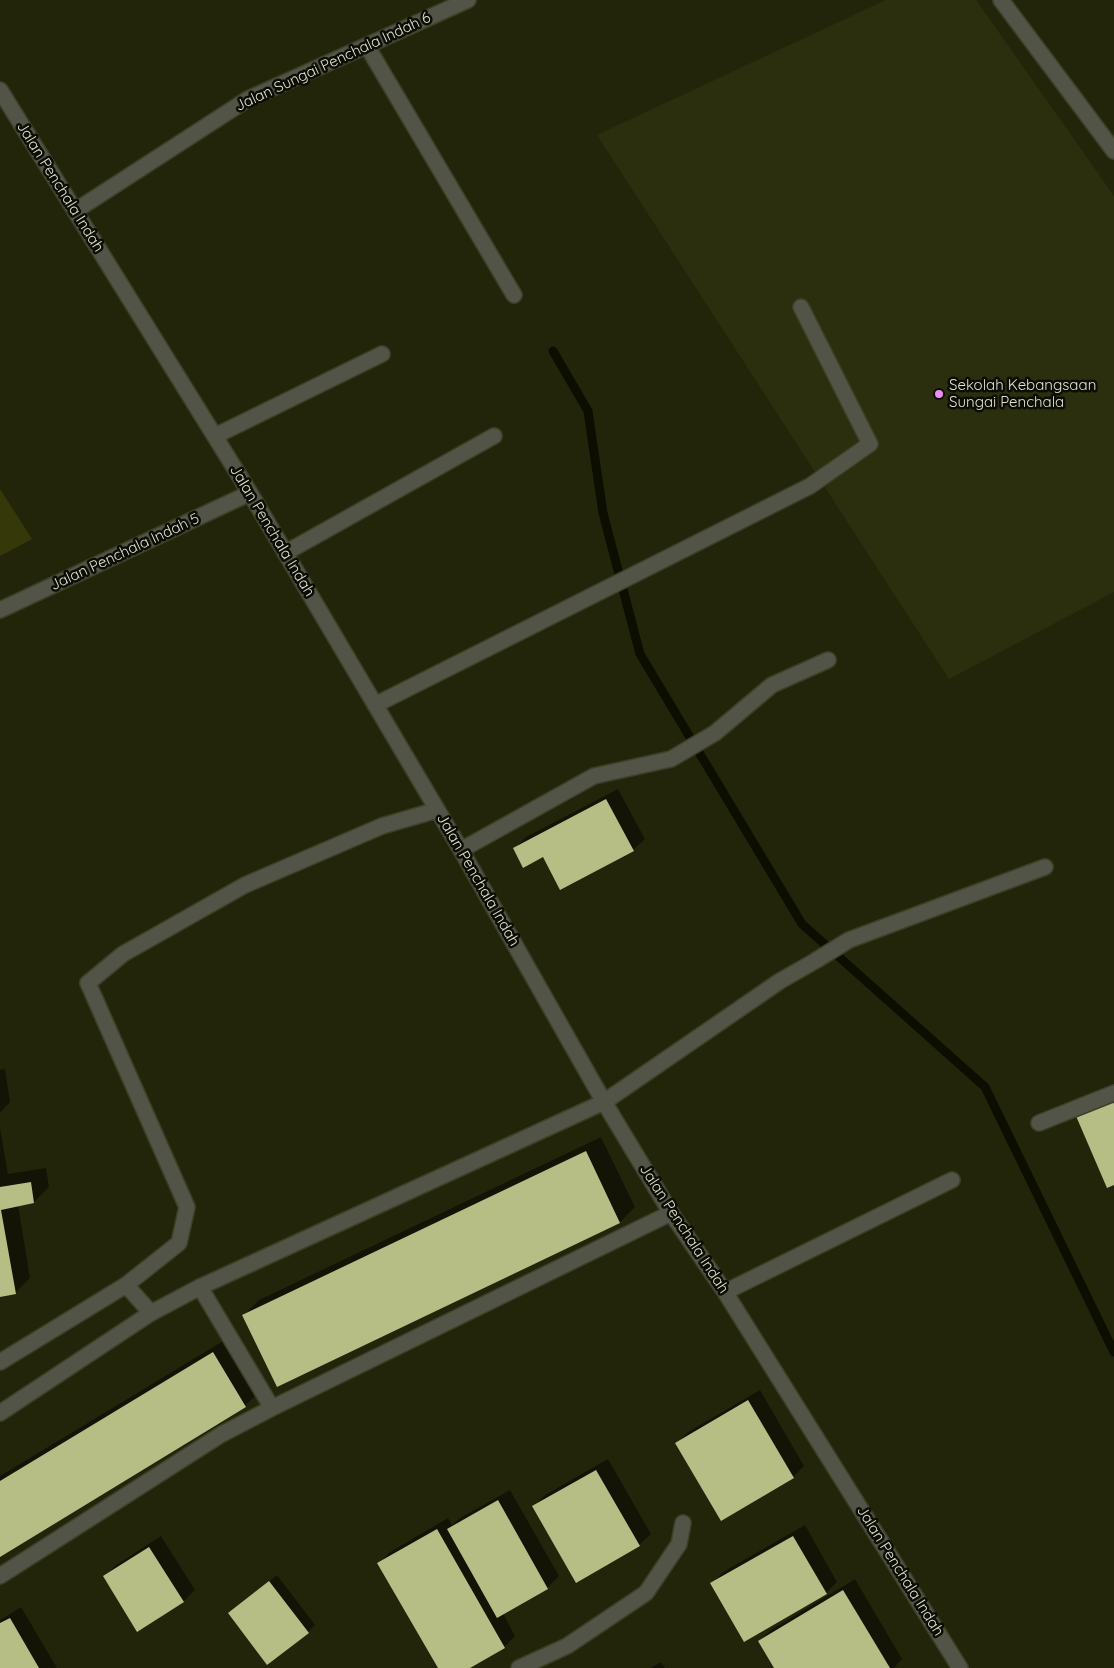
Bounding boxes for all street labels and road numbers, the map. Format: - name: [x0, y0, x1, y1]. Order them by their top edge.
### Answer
- street label: Jalan Sungai Penchala Indah 6: [232, 9, 434, 115]
- street label: Jalan Penchala Indah: [13, 119, 107, 255]
- street label: Jalan Penchala Indah: [226, 462, 318, 600]
- street label: Jalan Penchala Indah 5: [48, 510, 202, 594]
- street label: Jalan Penchala Indah: [433, 811, 523, 949]
- street label: Jalan Penchala Indah: [636, 1161, 732, 1297]
- street label: Jalan Penchala Indah: [853, 1503, 947, 1639]

